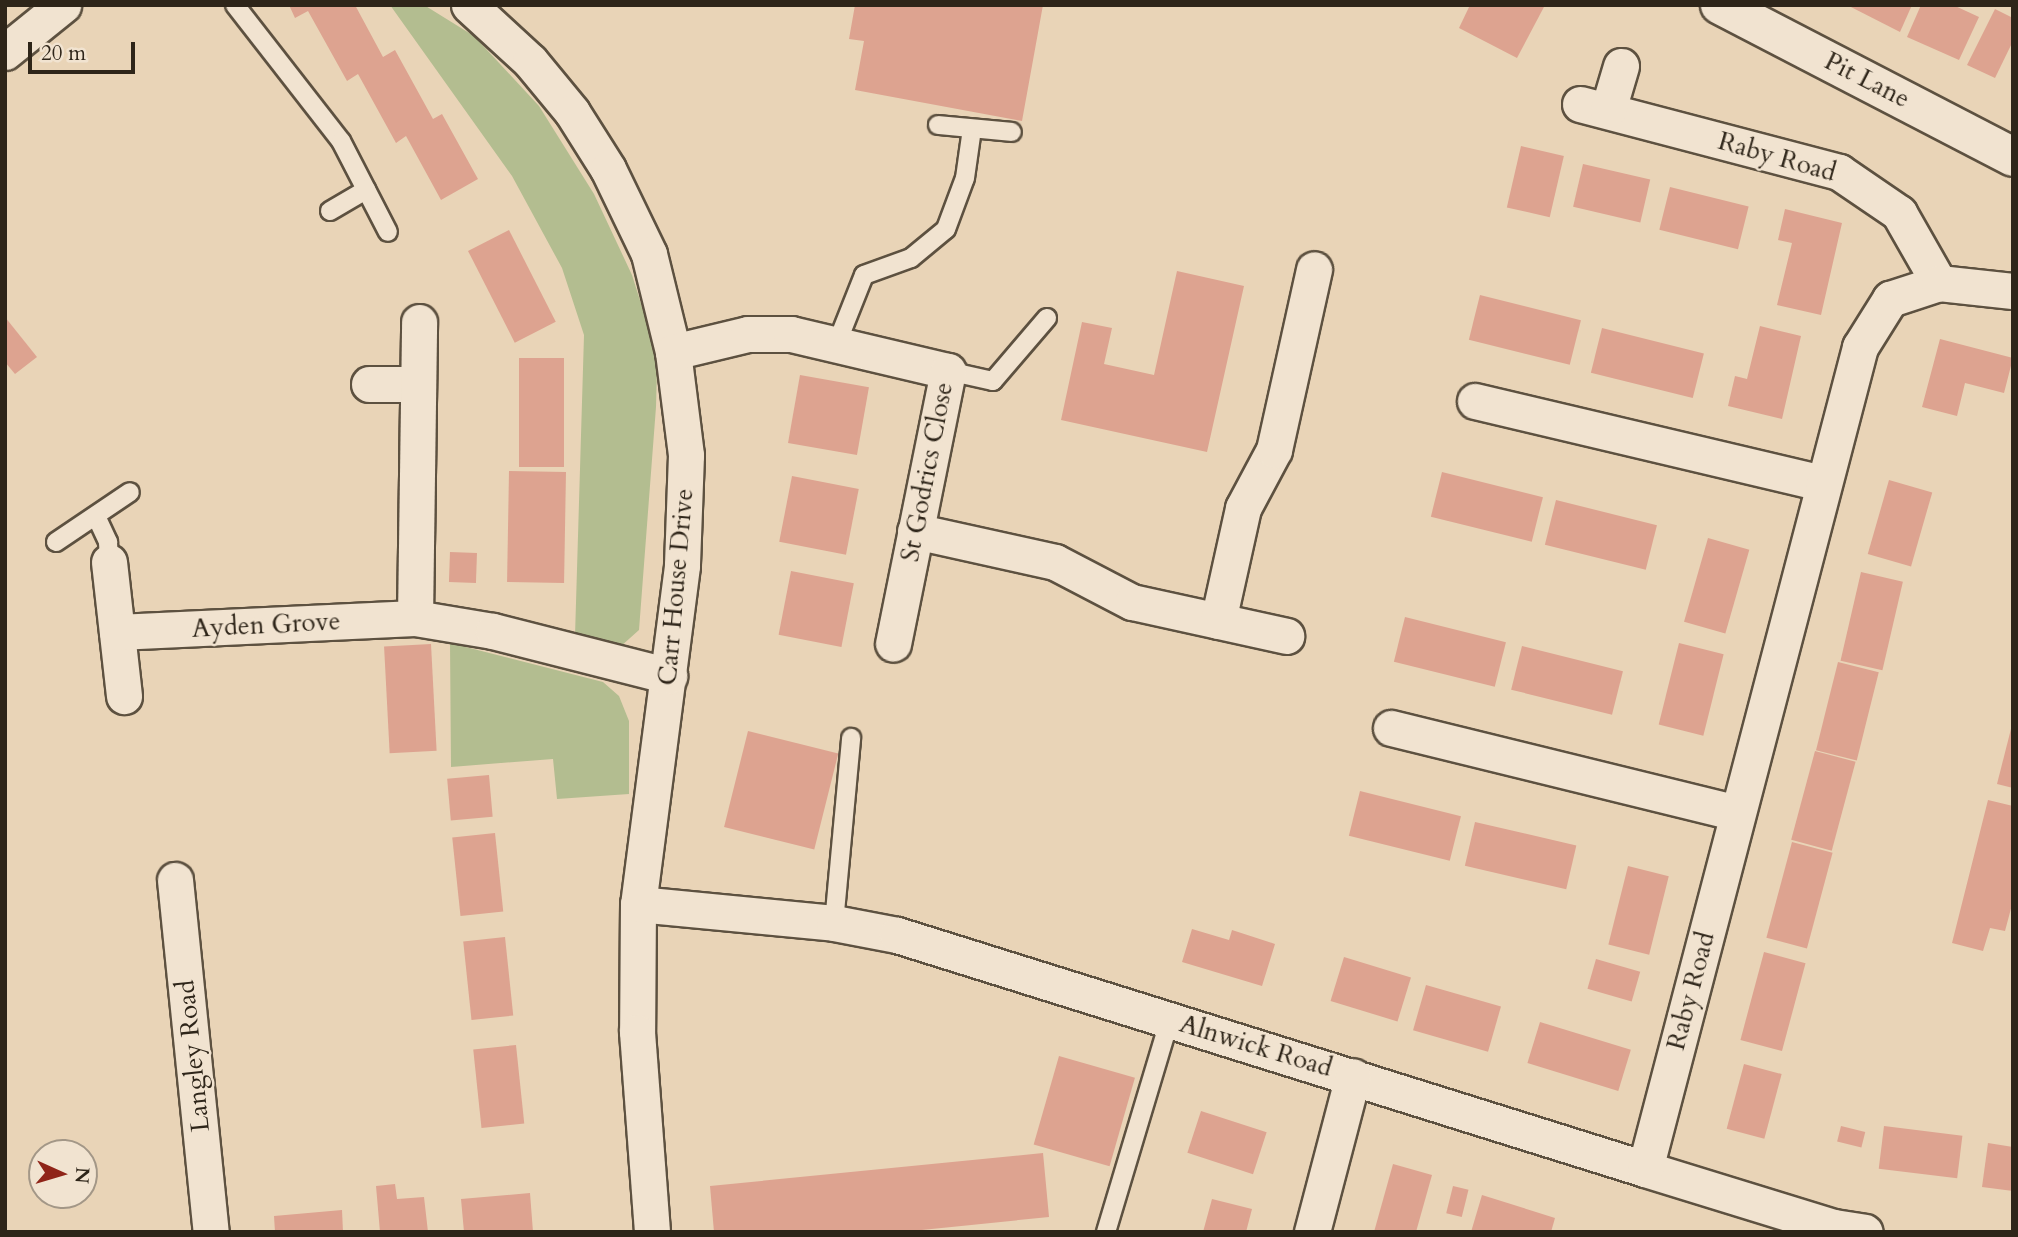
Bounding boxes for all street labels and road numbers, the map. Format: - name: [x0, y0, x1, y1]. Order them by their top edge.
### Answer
- street label: Pit Lane: [1819, 45, 1915, 115]
- street label: Raby Road: [1715, 125, 1839, 189]
- street label: St Godrics Close: [894, 380, 960, 564]
- street label: Carr House Drive: [652, 487, 700, 687]
- street label: Ayden Grove: [191, 606, 341, 644]
- street label: Raby Road: [1660, 928, 1722, 1054]
- street label: Langley Road: [170, 978, 216, 1134]
- street label: Alnwick Road: [1176, 1008, 1336, 1084]

